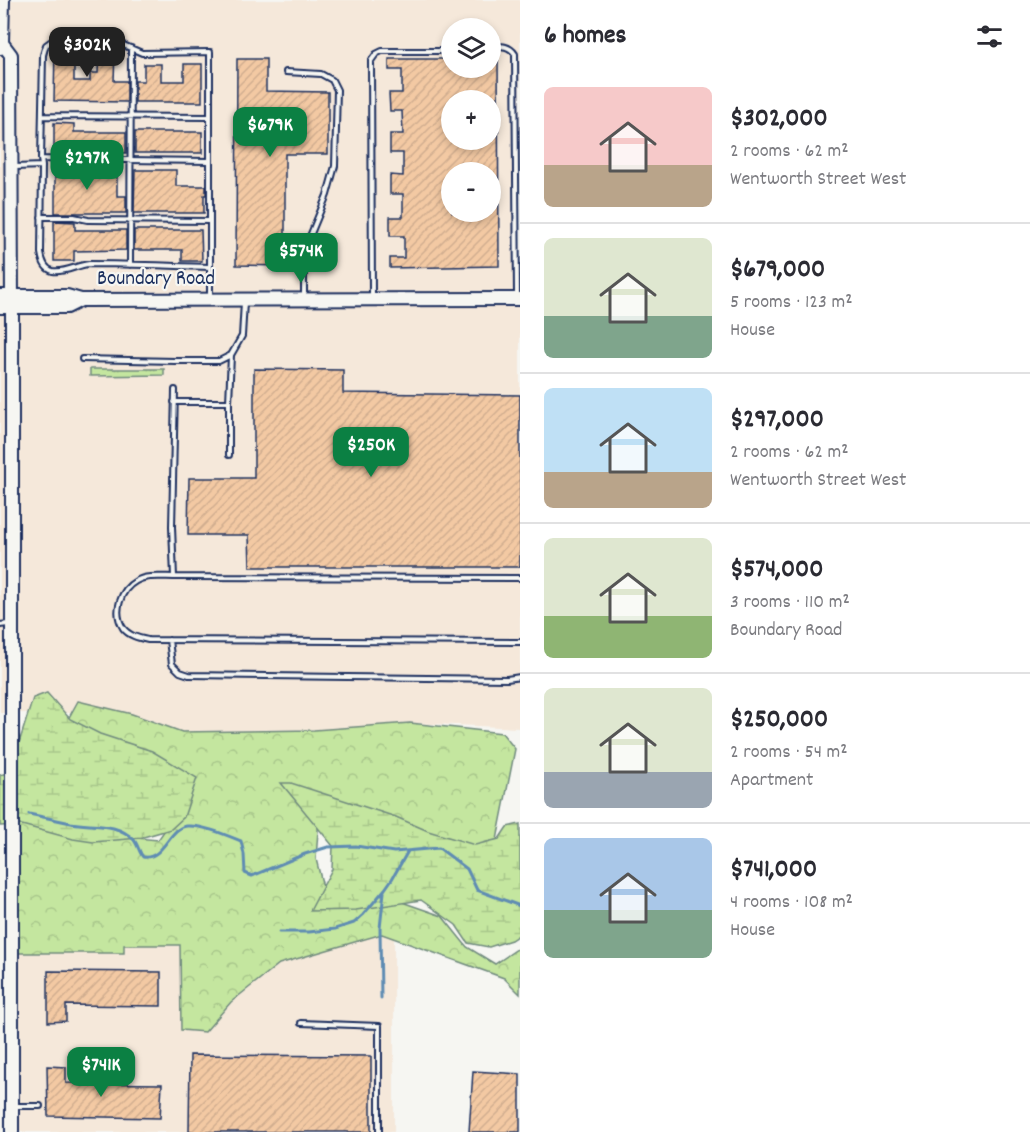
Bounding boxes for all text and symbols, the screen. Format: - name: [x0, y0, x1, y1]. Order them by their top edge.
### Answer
- map controls: [441, 18, 501, 222]
- button: layers: [441, 18, 501, 78]
- text: 6 homes: [544, 18, 626, 55]
- icon: filters: [973, 20, 1006, 53]
- pin: $302K: [45, 27, 129, 78]
- text: $302K: [63, 32, 111, 60]
- button: +: [441, 90, 501, 150]
- text: $302,000: [730, 101, 828, 138]
- pin: $679K: [228, 107, 312, 158]
- icon: home: [592, 111, 664, 183]
- text: $679K: [247, 112, 293, 140]
- text: 2 rooms · 62 m²: [730, 138, 849, 166]
- pin: $297K: [45, 140, 129, 191]
- text: $297K: [65, 145, 109, 173]
- button: −: [441, 162, 501, 222]
- text: Wentworth Street West: [730, 166, 906, 194]
- pin: $574K: [259, 233, 343, 284]
- text: $574K: [279, 238, 323, 266]
- text: $679,000: [730, 252, 825, 289]
- icon: home: [592, 262, 664, 334]
- street label: Boundary Road: [97, 265, 215, 295]
- text: 5 rooms · 123 m²: [730, 289, 853, 317]
- text: House: [730, 317, 775, 345]
- text: $297,000: [730, 402, 824, 439]
- icon: home: [592, 412, 664, 484]
- pin: $250K: [329, 427, 413, 478]
- text: $250K: [347, 432, 395, 460]
- text: 2 rooms · 62 m²: [730, 439, 849, 467]
- text: Wentworth Street West: [730, 467, 906, 495]
- text: $574,000: [730, 552, 823, 589]
- icon: home: [592, 562, 664, 634]
- text: 3 rooms · 110 m²: [730, 589, 850, 617]
- text: Boundary Road: [730, 617, 843, 645]
- text: $250,000: [730, 702, 828, 739]
- icon: home: [592, 712, 664, 784]
- text: 2 rooms · 54 m²: [730, 739, 848, 767]
- text: Apartment: [730, 767, 813, 795]
- text: $741,000: [730, 852, 817, 889]
- icon: home: [592, 862, 664, 934]
- text: 4 rooms · 108 m²: [730, 889, 853, 917]
- text: House: [730, 917, 775, 945]
- pin: $741K: [59, 1047, 143, 1098]
- text: $741K: [81, 1052, 121, 1080]

